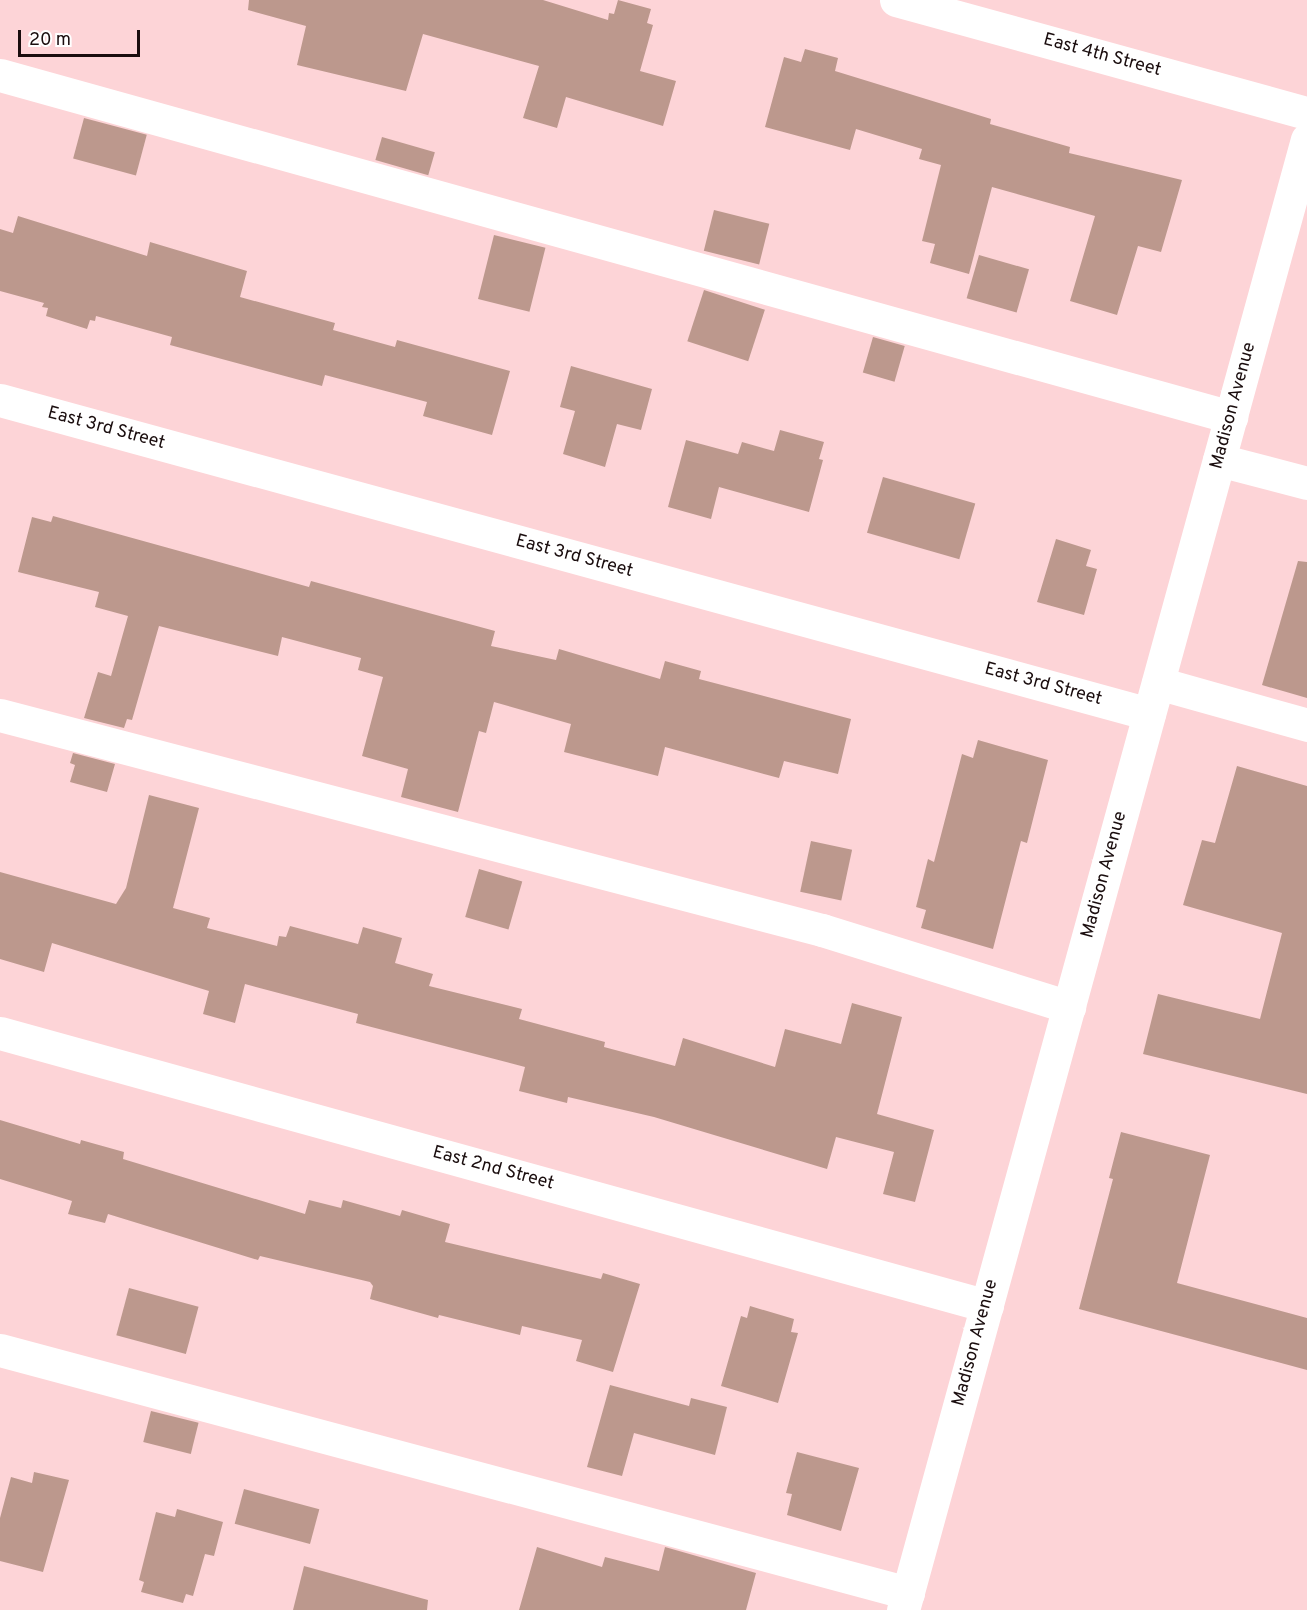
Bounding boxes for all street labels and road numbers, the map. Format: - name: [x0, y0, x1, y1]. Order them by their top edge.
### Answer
- street label: East 4th Street: [1041, 30, 1163, 82]
- street label: Madison Avenue: [1207, 340, 1261, 472]
- street label: East 3rd Street: [45, 403, 167, 455]
- street label: East 3rd Street: [513, 531, 635, 583]
- street label: East 3rd Street: [982, 659, 1104, 711]
- street label: Madison Avenue: [1078, 809, 1132, 941]
- street label: East 2nd Street: [430, 1142, 556, 1196]
- street label: Madison Avenue: [949, 1277, 1003, 1409]

